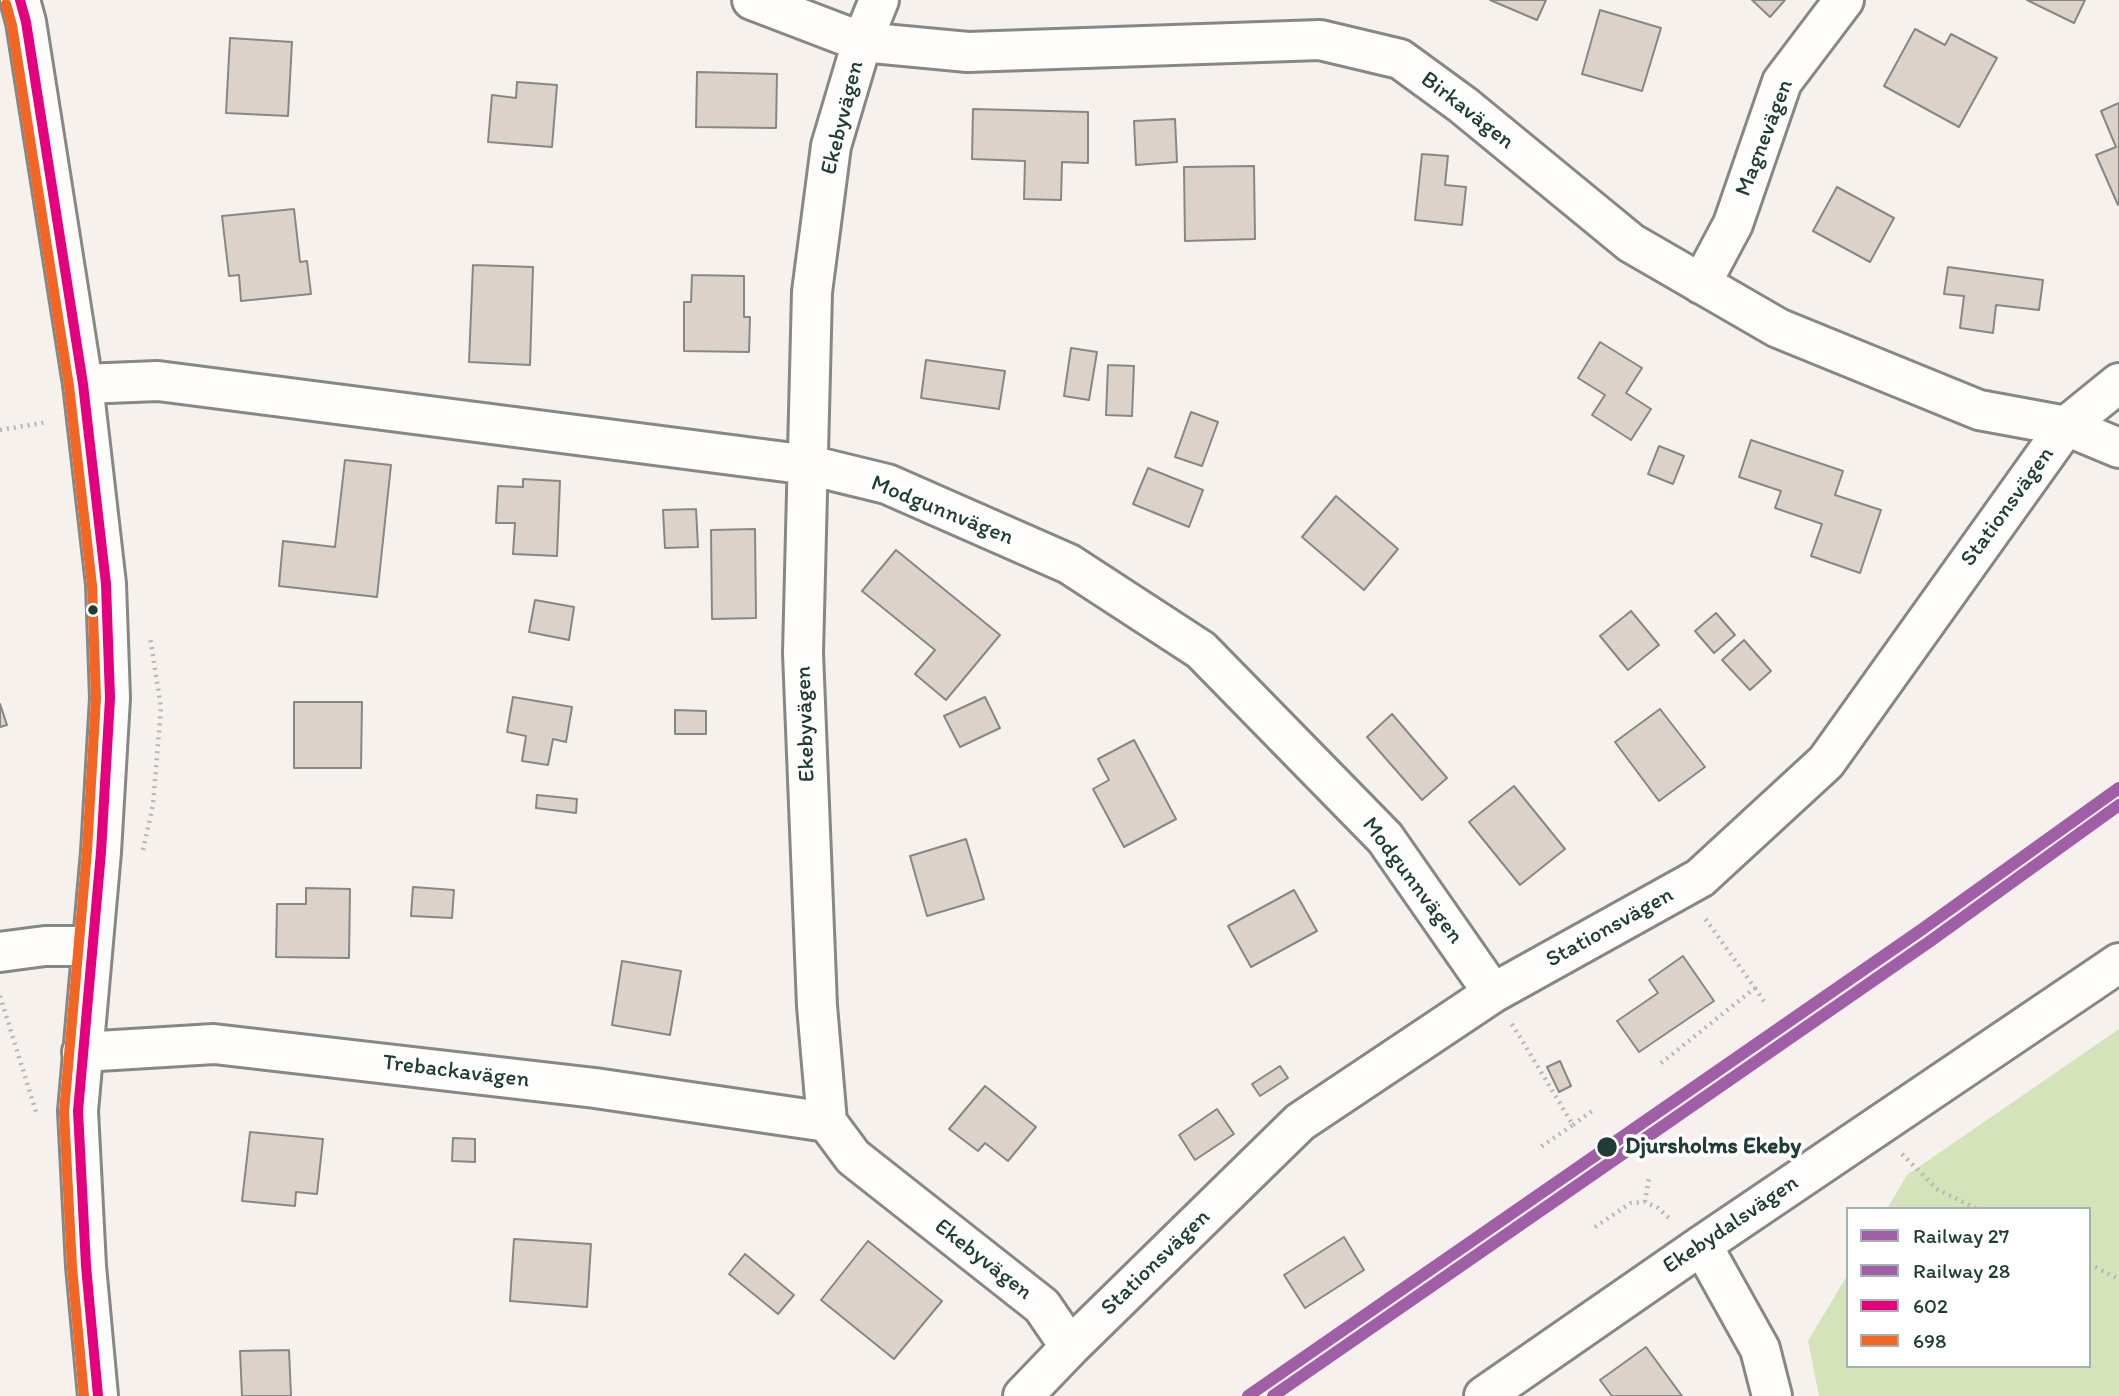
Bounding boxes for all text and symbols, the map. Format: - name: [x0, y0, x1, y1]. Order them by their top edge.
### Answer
- street label: Ekebyvägen: [816, 58, 870, 178]
- street label: Birkavägen: [1415, 66, 1519, 156]
- street label: Magnevägen: [1730, 76, 1800, 200]
- street label: Stationsvägen: [1955, 442, 2061, 572]
- street label: Modgunnvägen: [867, 470, 1017, 552]
- unlabelled marker: [86, 603, 100, 617]
- street label: Ekebyvägen: [790, 665, 822, 783]
- street label: Modgunnvägen: [1355, 812, 1469, 950]
- street label: Stationsvägen: [1541, 882, 1679, 974]
- street label: Trebackavägen: [381, 1049, 531, 1095]
- place label: Djursholms Ekeby: [1625, 1133, 1801, 1161]
- marker: Djursholms Ekeby: [1595, 1135, 1619, 1159]
- street label: Ekebydalsvägen: [1658, 1170, 1804, 1280]
- street label: Stationsvägen: [1096, 1204, 1216, 1322]
- legend: [1846, 1207, 2091, 1368]
- street label: Ekebyvägen: [929, 1213, 1037, 1307]
- text: Railway 27: [1913, 1223, 2009, 1248]
- text: Railway 28: [1913, 1258, 2010, 1283]
- text: 602: [1913, 1293, 1948, 1318]
- text: 698: [1913, 1328, 1947, 1353]

